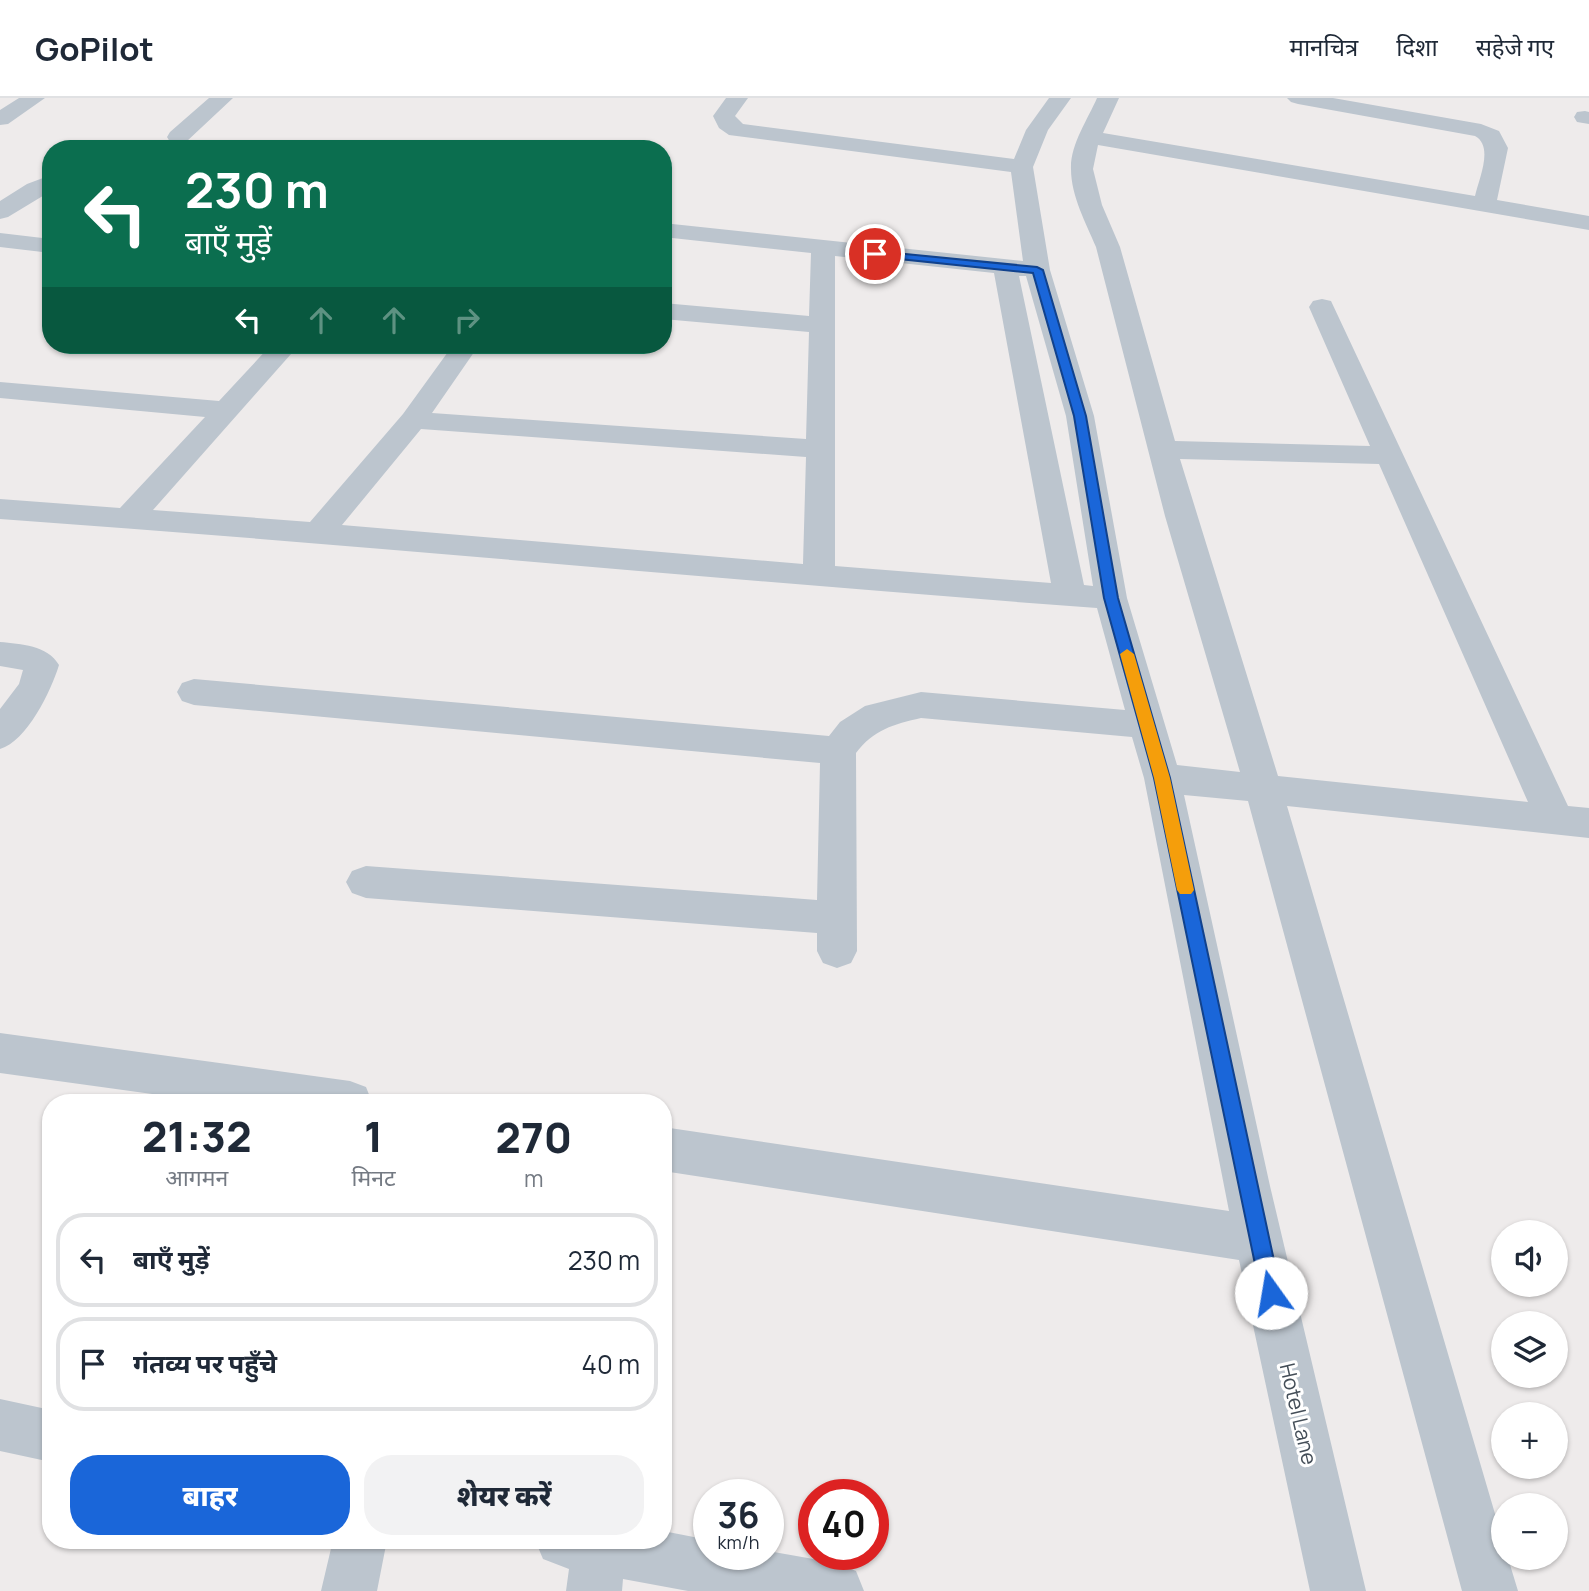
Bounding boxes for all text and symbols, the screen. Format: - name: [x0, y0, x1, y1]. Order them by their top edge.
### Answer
- text: GoPilot: [35, 26, 154, 71]
- text: मानचित्र: [1290, 30, 1358, 63]
- text: दिशा: [1396, 30, 1438, 63]
- text: सहेजे गए: [1476, 30, 1554, 63]
- text: 230 m: [185, 156, 329, 223]
- icon: left: [70, 168, 161, 259]
- text: बाएँ मुड़ें: [185, 220, 272, 264]
- pin: [845, 224, 905, 284]
- icon: arrive: [856, 235, 894, 273]
- icon: left: [229, 301, 267, 339]
- icon: ahead: [302, 301, 340, 339]
- icon: ahead: [375, 301, 413, 339]
- icon: right: [448, 301, 486, 339]
- text: 21:32: [142, 1107, 252, 1165]
- text: 1: [364, 1107, 383, 1165]
- text: 270: [496, 1108, 572, 1166]
- text: आगमन: [165, 1161, 228, 1193]
- text: मिनट: [352, 1161, 396, 1193]
- text: m: [524, 1162, 544, 1194]
- map controls: [1491, 1220, 1568, 1570]
- button: sound: [1491, 1220, 1568, 1297]
- icon: left: [74, 1241, 112, 1279]
- text: बाएँ मुड़ें: [133, 1241, 210, 1277]
- text: 230 m: [568, 1242, 640, 1278]
- position arrow: [1234, 1256, 1308, 1330]
- button: layers: [1491, 1311, 1568, 1388]
- icon: arrive: [74, 1345, 112, 1383]
- text: गंतव्य पर पहुँचे: [133, 1345, 277, 1381]
- text: 40 m: [582, 1346, 640, 1382]
- street label: Hotel Lane: [1274, 1360, 1324, 1467]
- button: +: [1491, 1402, 1568, 1479]
- button: बाहर: [70, 1455, 350, 1535]
- button: शेयर करें: [364, 1455, 644, 1535]
- speed limit sign: 40: [798, 1479, 889, 1570]
- text: 36: [717, 1491, 760, 1539]
- button: −: [1491, 1493, 1568, 1570]
- text: km/h: [718, 1530, 759, 1554]

